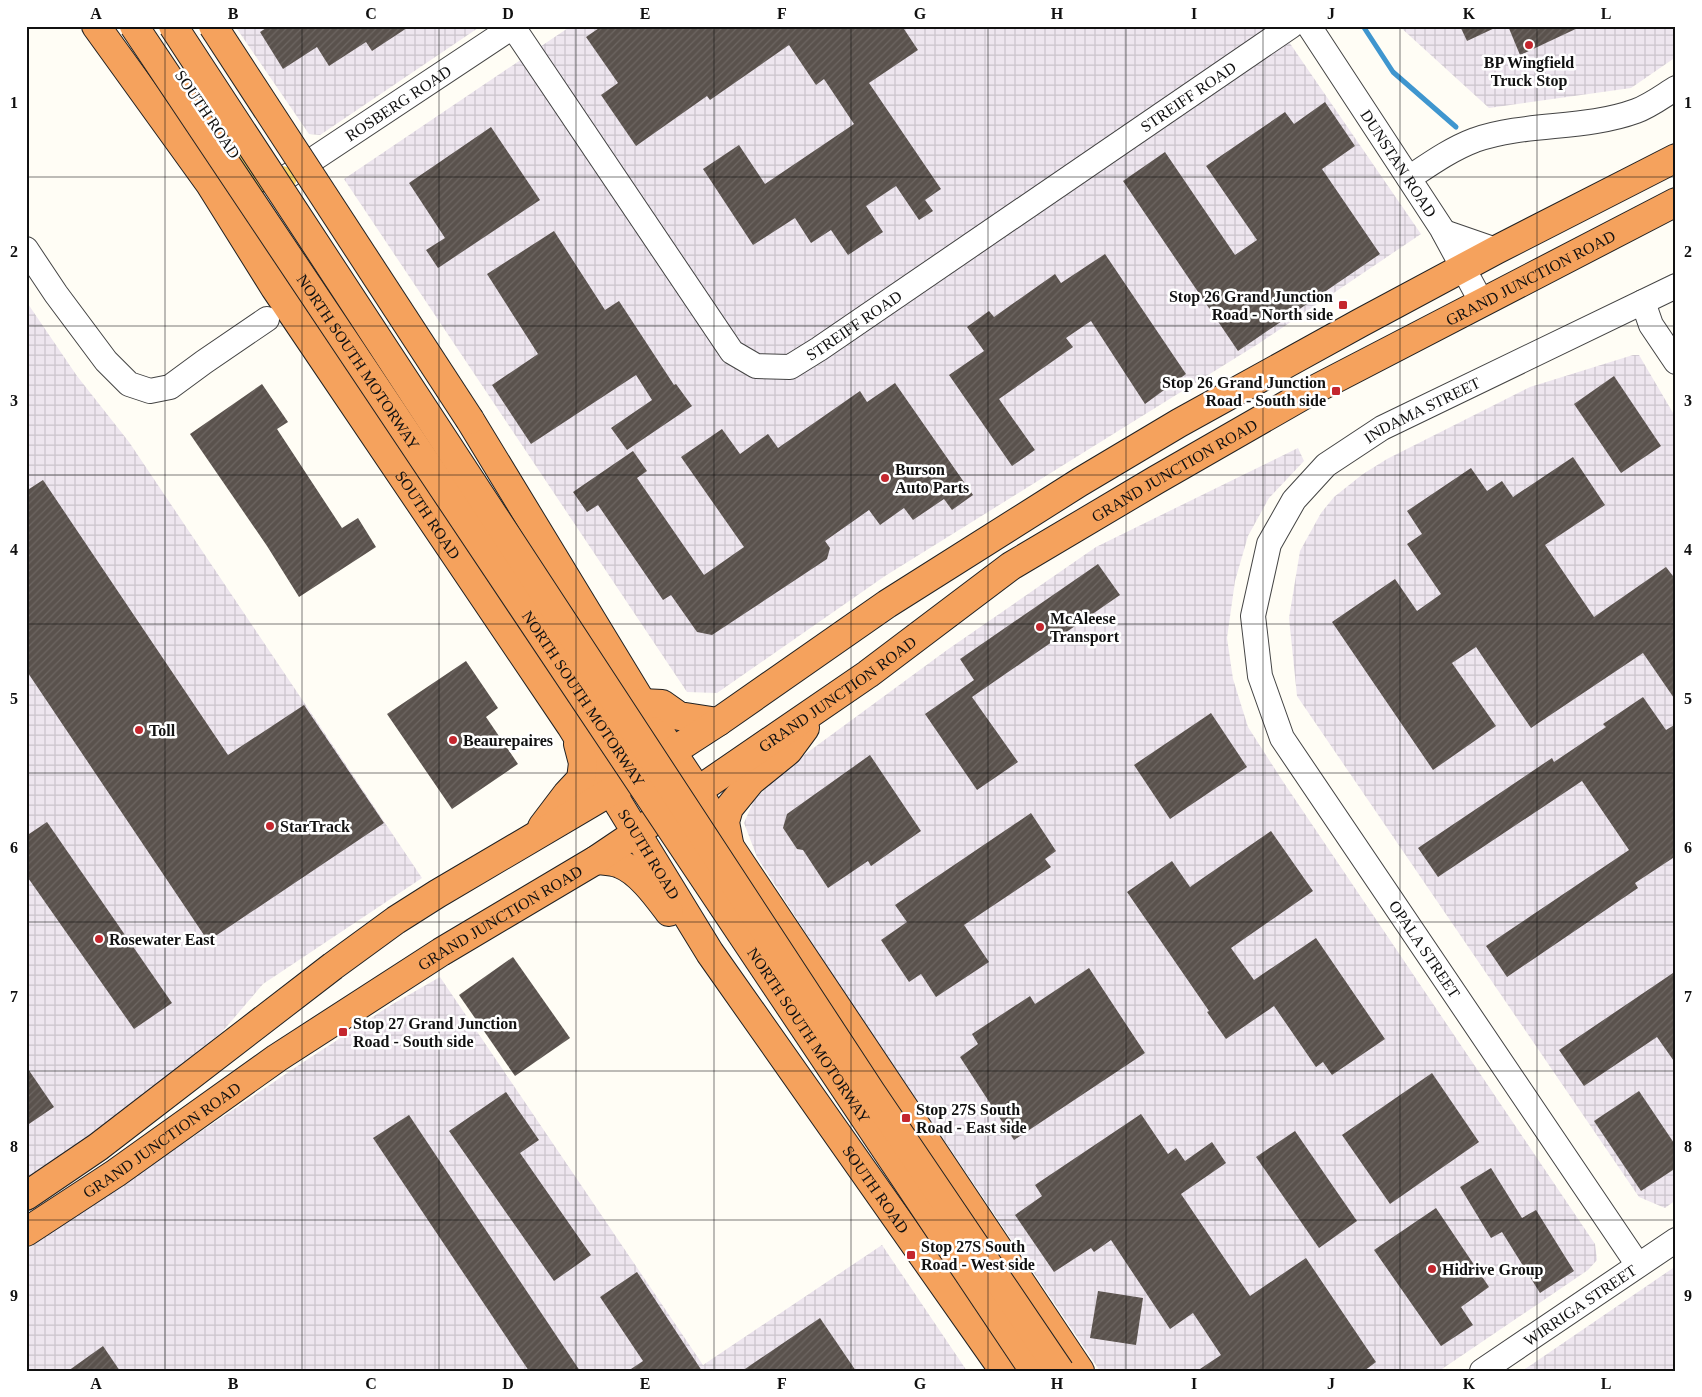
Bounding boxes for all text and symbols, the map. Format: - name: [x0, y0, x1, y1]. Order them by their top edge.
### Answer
- text: A: [90, 5, 102, 22]
- text: B: [228, 5, 239, 22]
- text: C: [365, 5, 377, 22]
- text: D: [502, 5, 514, 22]
- text: E: [640, 5, 650, 22]
- text: F: [777, 5, 787, 22]
- text: G: [914, 5, 927, 22]
- text: H: [1051, 5, 1064, 22]
- text: I: [1191, 5, 1197, 22]
- text: J: [1327, 5, 1335, 22]
- text: K: [1463, 5, 1476, 22]
- text: L: [1601, 5, 1611, 22]
- marker: BP Wingfield Truck Stop: [1523, 39, 1535, 51]
- place label: BP Wingfield Truck Stop: [1484, 54, 1574, 90]
- street label: STREIFF ROAD: [1137, 58, 1239, 135]
- street label: ROSBERG ROAD: [342, 62, 454, 145]
- street label: SOUTH ROAD: [172, 67, 243, 162]
- text: 1: [10, 94, 18, 111]
- text: 1: [1684, 94, 1692, 111]
- street label: DUNSTAN ROAD: [1357, 107, 1440, 220]
- street label: GRAND JUNCTION ROAD: [1443, 227, 1618, 329]
- text: 2: [10, 243, 18, 260]
- text: 2: [1684, 243, 1692, 260]
- street label: NORTH SOUTH MOTORWAY: [294, 271, 423, 453]
- street label: STREIFF ROAD: [803, 287, 905, 364]
- place label: Stop 26 Grand Junction Road - North side: [1169, 288, 1333, 323]
- marker: Stop 26 Grand Junction Road - North side: [1337, 299, 1349, 311]
- place label: Stop 26 Grand Junction Road - South side: [1162, 374, 1326, 409]
- street label: INDAMA STREET: [1361, 374, 1483, 446]
- marker: Stop 26 Grand Junction Road - South side: [1330, 385, 1342, 397]
- text: 3: [10, 392, 18, 409]
- text: 3: [1684, 392, 1692, 409]
- street label: GRAND JUNCTION ROAD: [1089, 416, 1260, 525]
- place label: Burson Auto Parts: [895, 461, 969, 496]
- street label: SOUTH ROAD: [392, 468, 464, 562]
- marker: Burson Auto Parts: [879, 472, 891, 484]
- text: 4: [10, 541, 18, 558]
- text: 4: [1684, 541, 1692, 558]
- street label: NORTH SOUTH MOTORWAY: [519, 608, 648, 790]
- place label: McAleese Transport: [1050, 610, 1120, 646]
- marker: McAleese Transport: [1034, 621, 1046, 633]
- street label: GRAND JUNCTION ROAD: [756, 633, 920, 755]
- text: 5: [10, 690, 18, 707]
- text: 5: [1684, 690, 1692, 707]
- place label: Toll: [149, 722, 176, 739]
- marker: Toll: [133, 724, 145, 736]
- place label: Beaurepaires: [463, 732, 553, 750]
- marker: Beaurepaires: [447, 734, 459, 746]
- street label: SOUTH ROAD: [615, 806, 683, 902]
- place label: StarTrack: [280, 818, 350, 835]
- marker: StarTrack: [264, 820, 276, 832]
- text: 6: [10, 839, 18, 856]
- text: 6: [1684, 839, 1692, 856]
- street label: GRAND JUNCTION ROAD: [415, 862, 585, 974]
- street label: OPALA STREET: [1386, 897, 1464, 1001]
- place label: Rosewater East: [109, 931, 216, 948]
- marker: Rosewater East: [93, 933, 105, 945]
- street label: NORTH SOUTH MOTORWAY: [744, 944, 874, 1126]
- text: 7: [10, 988, 18, 1005]
- text: 7: [1684, 988, 1692, 1005]
- place label: Stop 27 Grand Junction Road - South side: [353, 1015, 517, 1050]
- marker: Stop 27 Grand Junction Road - South side: [337, 1026, 349, 1038]
- street label: GRAND JUNCTION ROAD: [80, 1079, 244, 1201]
- place label: Stop 27S South Road - East side: [916, 1101, 1027, 1136]
- marker: Stop 27S South Road - East side: [900, 1112, 912, 1124]
- text: 8: [10, 1138, 18, 1155]
- text: 8: [1684, 1138, 1692, 1155]
- street label: SOUTH ROAD: [839, 1143, 912, 1236]
- place label: Stop 27S South Road - West side: [921, 1238, 1035, 1273]
- marker: Stop 27S South Road - West side: [905, 1249, 917, 1261]
- place label: Hidrive Group: [1442, 1261, 1544, 1279]
- street label: WIRRIGA STREET: [1521, 1261, 1640, 1349]
- marker: Hidrive Group: [1426, 1263, 1438, 1275]
- text: 9: [10, 1287, 18, 1304]
- text: 9: [1684, 1287, 1692, 1304]
- text: A: [90, 1375, 102, 1392]
- text: B: [228, 1375, 239, 1392]
- text: C: [365, 1375, 377, 1392]
- text: D: [502, 1375, 514, 1392]
- text: E: [640, 1375, 650, 1392]
- text: F: [777, 1375, 787, 1392]
- text: G: [914, 1375, 927, 1392]
- text: H: [1051, 1375, 1064, 1392]
- text: I: [1191, 1375, 1197, 1392]
- text: J: [1327, 1375, 1335, 1392]
- text: K: [1463, 1375, 1476, 1392]
- text: L: [1601, 1375, 1611, 1392]

